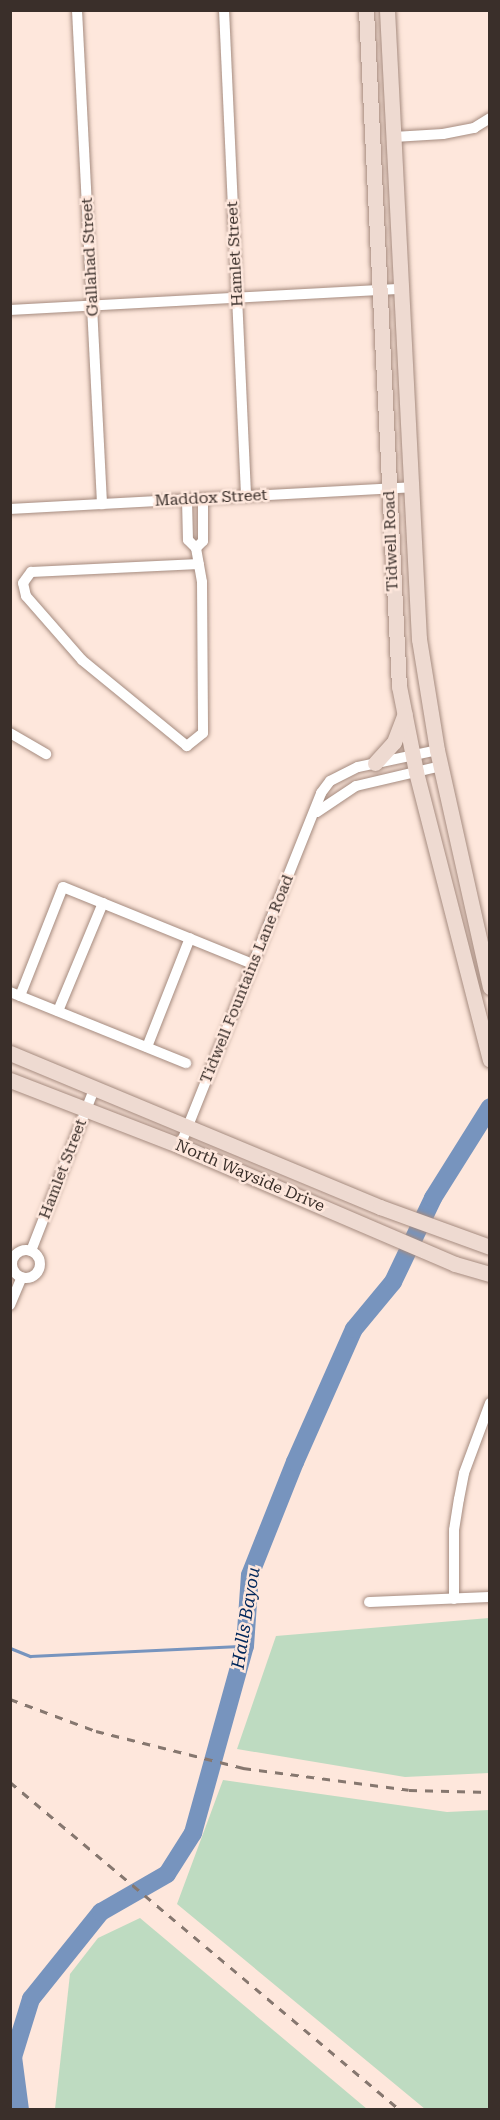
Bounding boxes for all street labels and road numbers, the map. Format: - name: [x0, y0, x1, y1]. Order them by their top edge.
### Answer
- street label: Gallahad Street: [77, 197, 103, 317]
- street label: Hamlet Street: [223, 201, 247, 307]
- street label: Maddox Street: [154, 485, 268, 511]
- street label: Tidwell Road: [380, 490, 402, 592]
- street label: Tidwell Fountains Lane Road: [196, 872, 298, 1086]
- street label: Hamlet Street: [35, 1116, 91, 1222]
- street label: North Wayside Drive: [172, 1136, 328, 1216]

